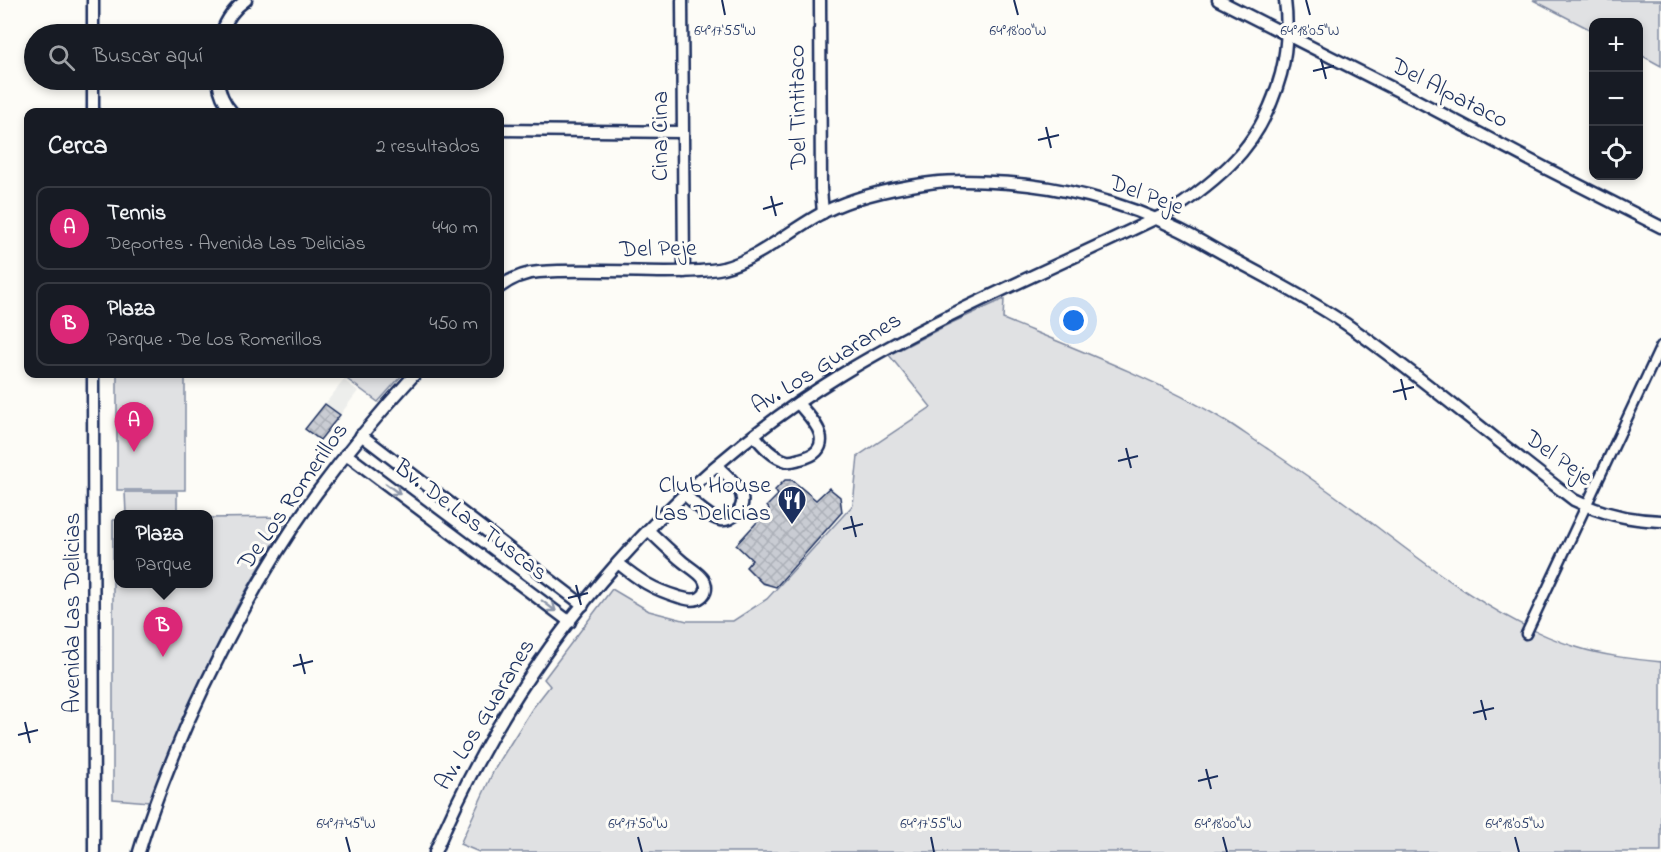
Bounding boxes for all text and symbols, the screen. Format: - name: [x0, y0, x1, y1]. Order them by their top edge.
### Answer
- map controls: [1589, 18, 1643, 180]
- button: +: [1589, 18, 1643, 72]
- text: 64°17'55"W: [694, 20, 756, 42]
- text: 64°18'00"W: [990, 20, 1046, 42]
- text: 64°18'05"W: [1281, 20, 1339, 42]
- search box: [24, 24, 504, 90]
- icon: search: [45, 41, 78, 74]
- text: Buscar aquí: [93, 41, 203, 73]
- street label: Del Tintitaco: [780, 44, 818, 171]
- street label: Del Alpataco: [1383, 49, 1514, 139]
- button: −: [1589, 72, 1643, 126]
- street label: Cina Cina: [644, 91, 679, 181]
- button: locate: [1589, 126, 1643, 180]
- text: Cerca: [48, 128, 108, 166]
- text: 2 resultados: [376, 133, 480, 162]
- street label: Del Peje: [1103, 166, 1188, 226]
- text: Tennis: [107, 198, 166, 230]
- text: A: [63, 214, 76, 243]
- text: 440 m: [432, 214, 478, 243]
- text: Deportes · Avenida Las Delicias: [107, 230, 366, 259]
- street label: Del Peje: [618, 232, 697, 268]
- text: Plaza: [107, 294, 155, 326]
- street label: Av. Los Guaranes: [745, 304, 909, 424]
- your location: [1059, 306, 1088, 335]
- text: B: [63, 310, 76, 339]
- text: 450 m: [429, 310, 478, 339]
- text: Parque · De Los Romerillos: [107, 326, 322, 355]
- pin: A: [114, 402, 154, 452]
- street label: De Los Romerillos: [229, 416, 358, 579]
- street label: Del Peje: [1516, 422, 1600, 496]
- street label: Bv. De Las Tuscas: [385, 451, 554, 591]
- place label: Club House Las Delicias: [654, 469, 771, 532]
- one-way arrow: [384, 483, 400, 496]
- restaurant icon: Club House Las Delicias: [776, 484, 808, 526]
- popup: [114, 510, 213, 588]
- street label: Avenida Las Delicias: [56, 512, 91, 714]
- text: Plaza: [135, 519, 184, 551]
- text: Parque: [135, 551, 192, 580]
- one-way arrow: [541, 599, 557, 612]
- pin: B: [144, 608, 182, 657]
- street label: Av. Los Guaranes: [427, 633, 545, 797]
- text: 64°17'45"W: [316, 813, 376, 835]
- text: 64°17'50"W: [608, 813, 668, 835]
- text: 64°17'55"W: [900, 813, 962, 835]
- text: 64°18'00"W: [1195, 813, 1251, 835]
- text: 64°18'05"W: [1486, 813, 1544, 835]

